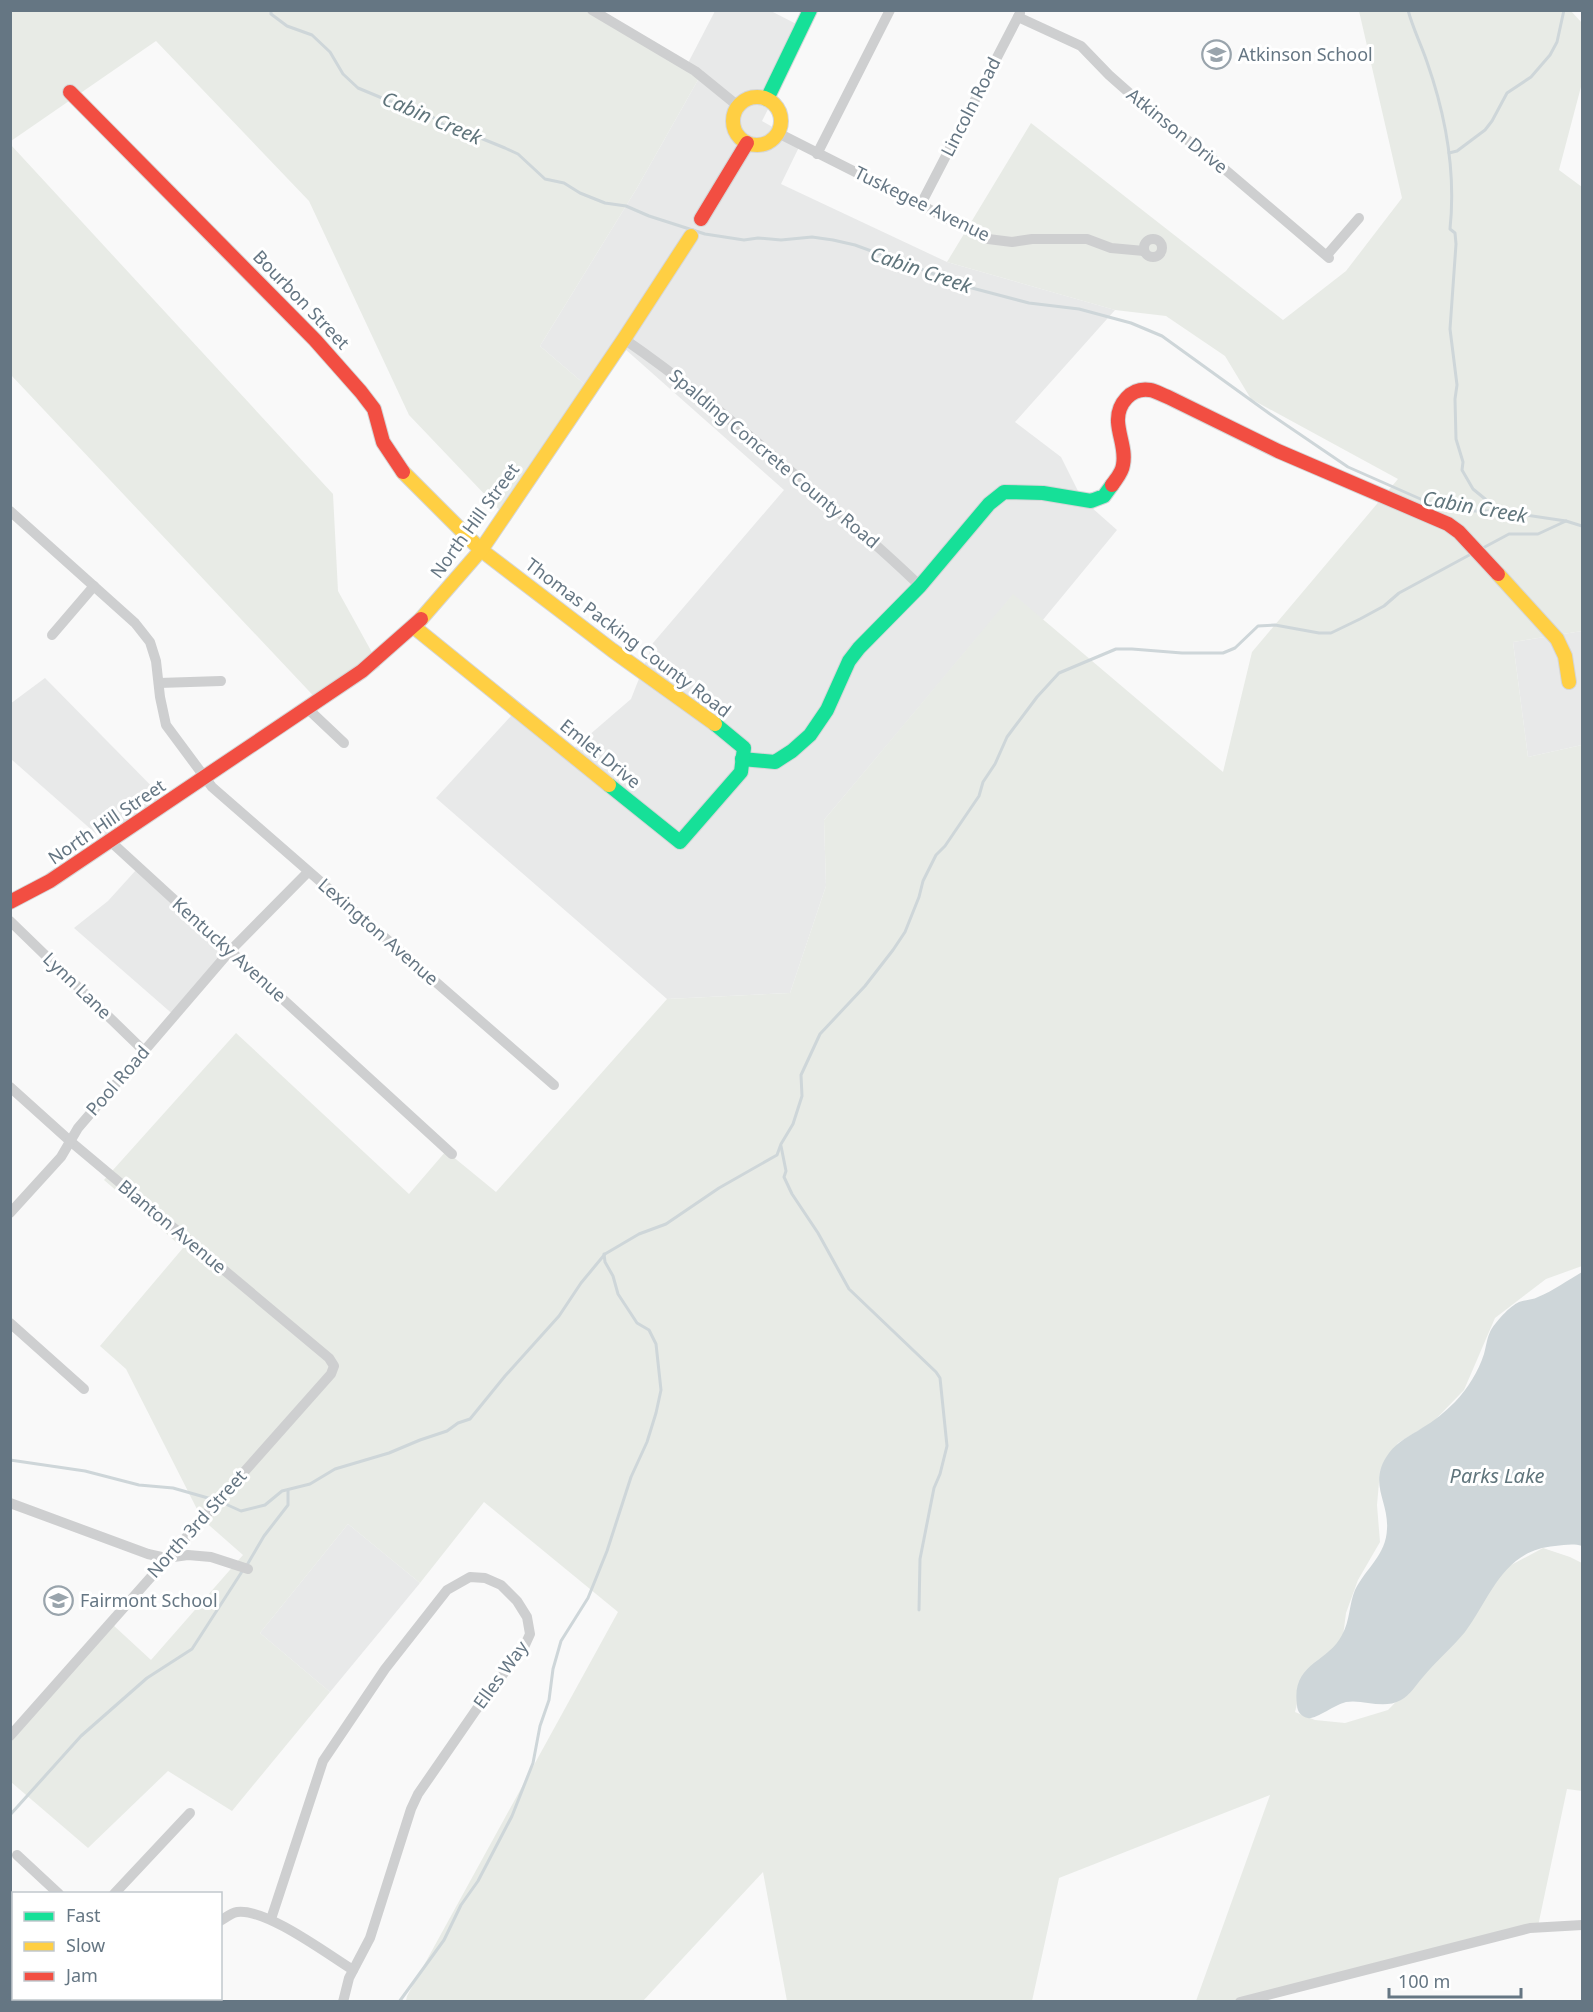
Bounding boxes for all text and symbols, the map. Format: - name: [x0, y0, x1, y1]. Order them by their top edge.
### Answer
- school or university icon: Atkinson School: [1201, 39, 1233, 71]
- place label: Atkinson School: [1238, 42, 1373, 66]
- street label: Lincoln Road: [935, 53, 1005, 160]
- street label: Atkinson Drive: [1122, 82, 1233, 178]
- water label: Cabin Creek: [378, 84, 487, 151]
- street label: Tuskegee Avenue: [851, 160, 994, 246]
- water label: Cabin Creek: [867, 240, 977, 300]
- street label: Bourbon Street: [248, 245, 356, 354]
- street label: Spalding Concrete County Road: [665, 363, 885, 553]
- street label: North Hill Street: [424, 458, 524, 583]
- water label: Cabin Creek: [1421, 484, 1531, 529]
- street label: Thomas Packing County Road: [521, 552, 736, 722]
- street label: Emlet Drive: [555, 713, 646, 793]
- street label: North Hill Street: [43, 773, 170, 869]
- street label: Lexington Avenue: [313, 872, 444, 990]
- street label: Kentucky Avenue: [168, 892, 292, 1007]
- street label: Lynn Lane: [38, 947, 117, 1024]
- street label: Pool Road: [80, 1040, 154, 1120]
- street label: Blanton Avenue: [114, 1174, 232, 1278]
- water label: Parks Lake: [1450, 1462, 1544, 1489]
- street label: North 3rd Street: [141, 1464, 252, 1583]
- school or university icon: Fairmont School: [43, 1585, 75, 1617]
- place label: Fairmont School: [80, 1588, 218, 1612]
- street label: Elles Way: [467, 1635, 533, 1713]
- legend: [12, 1892, 222, 2000]
- text: Fast: [66, 1903, 101, 1927]
- text: Slow: [66, 1933, 105, 1957]
- scale bar: [1389, 1961, 1521, 1999]
- text: Jam: [64, 1963, 98, 1987]
- text: 100 m: [1398, 1969, 1450, 1993]

